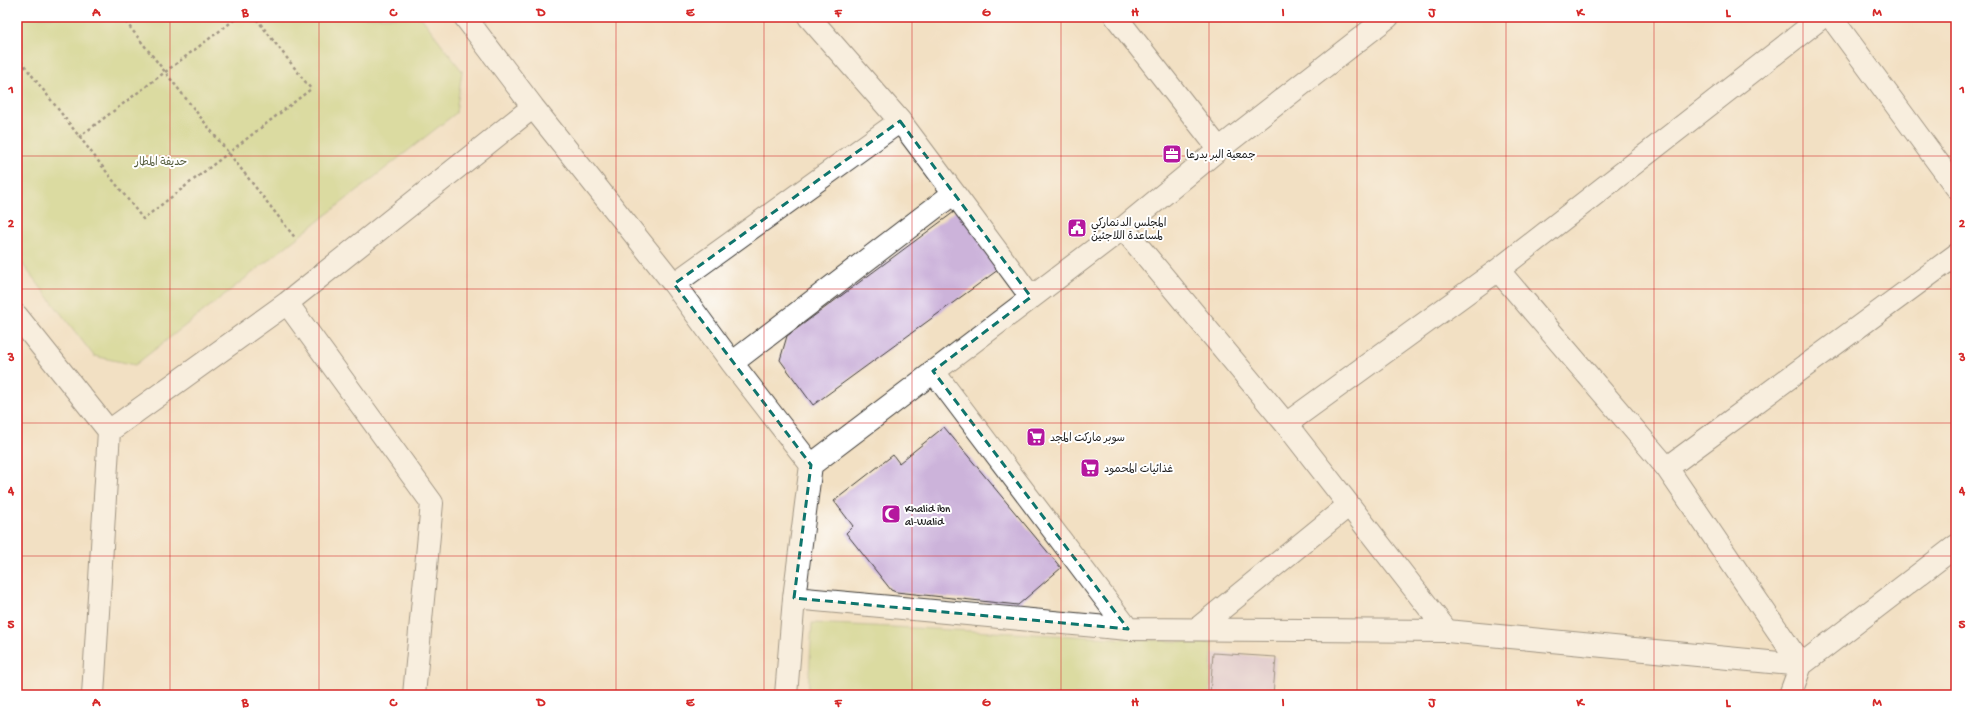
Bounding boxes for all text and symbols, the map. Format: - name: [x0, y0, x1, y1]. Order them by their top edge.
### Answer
- text: A: [91, 6, 101, 21]
- text: B: [241, 6, 250, 21]
- text: C: [388, 6, 398, 21]
- text: D: [536, 6, 546, 21]
- text: E: [686, 6, 695, 21]
- text: F: [834, 6, 843, 21]
- text: G: [982, 6, 991, 21]
- text: H: [1131, 6, 1139, 21]
- text: I: [1281, 6, 1285, 21]
- text: J: [1428, 6, 1437, 21]
- text: K: [1575, 6, 1585, 21]
- text: L: [1726, 6, 1732, 21]
- text: M: [1872, 6, 1882, 21]
- text: 1: [7, 83, 14, 98]
- text: 1: [1958, 83, 1965, 98]
- office icon: جمعية البر بدرعا: [1161, 143, 1183, 165]
- place label: جمعية البر بدرعا: [1186, 149, 1256, 162]
- park label: حديفة المطار: [134, 156, 187, 169]
- text: 2: [8, 217, 15, 232]
- public building icon: المجلس الدنماركي لمساعدة اللاجئين: [1066, 217, 1088, 239]
- place label: المجلس الدنماركي لمساعدة اللاجئين: [1091, 217, 1166, 243]
- text: 2: [1959, 217, 1966, 232]
- text: 3: [7, 351, 15, 366]
- text: 3: [1958, 351, 1966, 366]
- supermarket icon: سوبر ماركت المجد: [1025, 426, 1047, 448]
- place label: سوبر ماركت المجد: [1050, 432, 1125, 445]
- supermarket icon: غذائيات المحمود: [1079, 457, 1101, 479]
- place label: غذائيات المحمود: [1104, 463, 1173, 476]
- text: 4: [7, 484, 15, 499]
- text: 4: [1958, 484, 1966, 499]
- mosque icon: Khalid ibn al-Walid: [880, 503, 902, 525]
- place label: Khalid ibn al-Walid: [905, 504, 951, 529]
- text: 5: [8, 618, 15, 633]
- text: 5: [1959, 618, 1966, 633]
- text: A: [91, 696, 101, 711]
- text: B: [241, 696, 250, 711]
- text: C: [388, 696, 398, 711]
- text: D: [536, 696, 546, 711]
- text: E: [686, 696, 695, 711]
- text: F: [834, 696, 843, 711]
- text: G: [982, 696, 991, 711]
- text: H: [1131, 696, 1139, 711]
- text: I: [1281, 696, 1285, 711]
- text: J: [1428, 696, 1437, 711]
- text: K: [1575, 696, 1585, 711]
- text: L: [1726, 696, 1732, 711]
- text: M: [1872, 696, 1882, 711]

